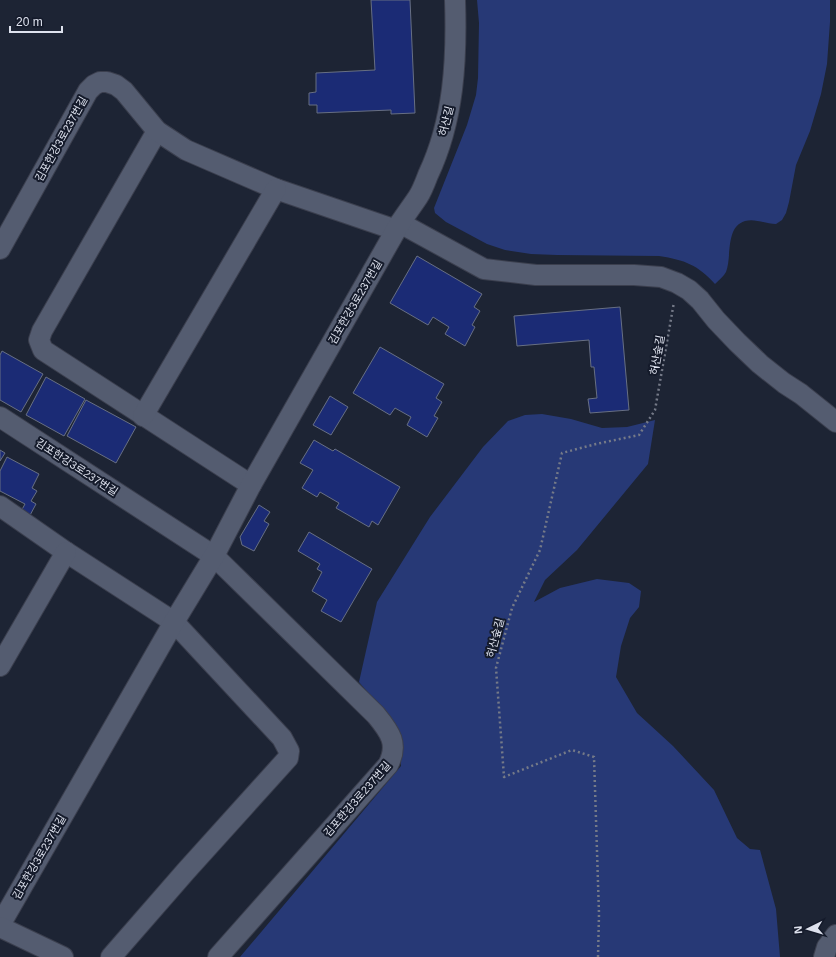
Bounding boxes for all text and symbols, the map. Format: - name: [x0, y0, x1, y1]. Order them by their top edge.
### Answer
- scale bar: [10, 8, 62, 34]
- text: 20 m: [16, 15, 43, 29]
- street label: 김포한강3로237번길: [33, 94, 89, 184]
- street label: 허산길: [437, 105, 455, 137]
- street label: 김포한강3로237번길: [326, 258, 384, 346]
- street label: 허산숲길: [648, 334, 666, 376]
- street label: 김포한강3로237번길: [34, 436, 120, 498]
- street label: 허산숲길: [484, 617, 506, 659]
- street label: 김포한강3로237번길: [321, 759, 393, 839]
- street label: 김포한강3로237번길: [10, 813, 68, 901]
- north arrow: [788, 909, 828, 949]
- text: N: [792, 925, 804, 934]

